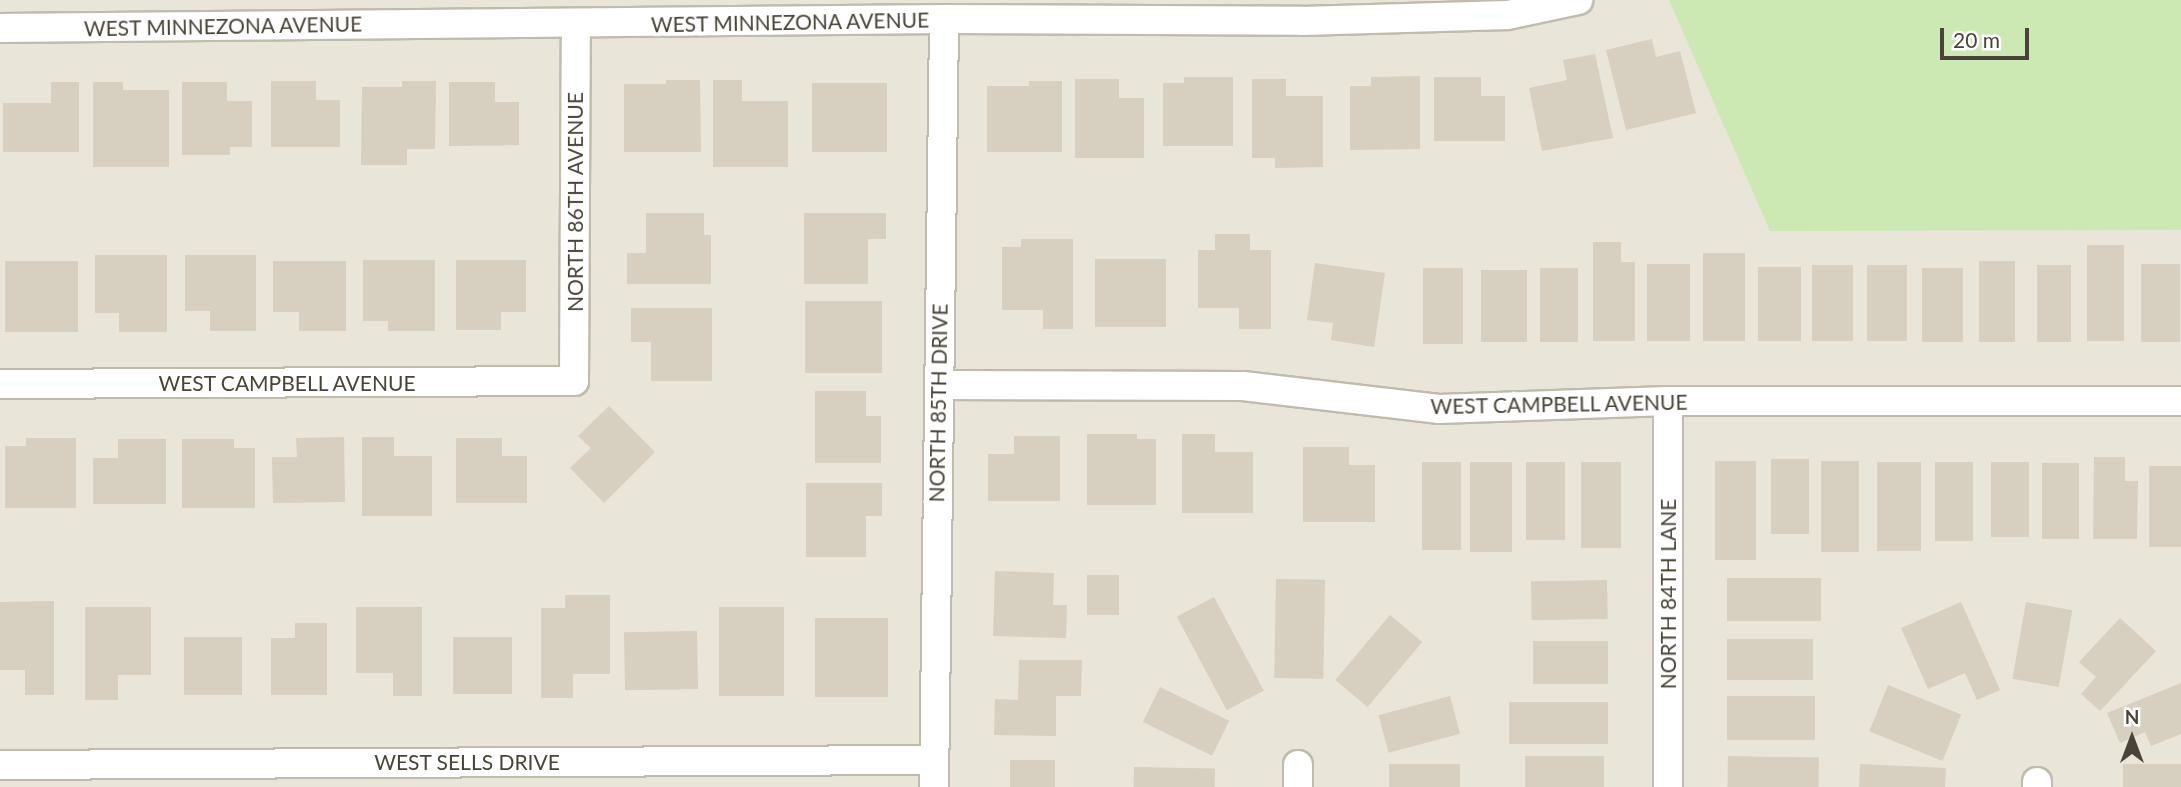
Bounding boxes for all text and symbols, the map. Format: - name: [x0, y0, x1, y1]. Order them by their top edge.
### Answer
- street label: WEST MINNEZONA AVENUE: [650, 7, 930, 37]
- street label: WEST MINNEZONA AVENUE: [83, 11, 363, 41]
- scale bar: [1943, 14, 2032, 58]
- text: 20 m: [1953, 27, 2000, 52]
- street label: NORTH 86TH AVENUE: [562, 92, 588, 312]
- street label: NORTH 85TH DRIVE: [924, 303, 952, 503]
- street label: WEST CAMPBELL AVENUE: [157, 370, 417, 396]
- street label: WEST CAMPBELL AVENUE: [1429, 389, 1689, 419]
- street label: NORTH 84TH LANE: [1655, 499, 1681, 689]
- north arrow: [2097, 703, 2167, 773]
- text: N: [2125, 705, 2139, 728]
- street label: WEST SELLS DRIVE: [374, 749, 560, 775]

